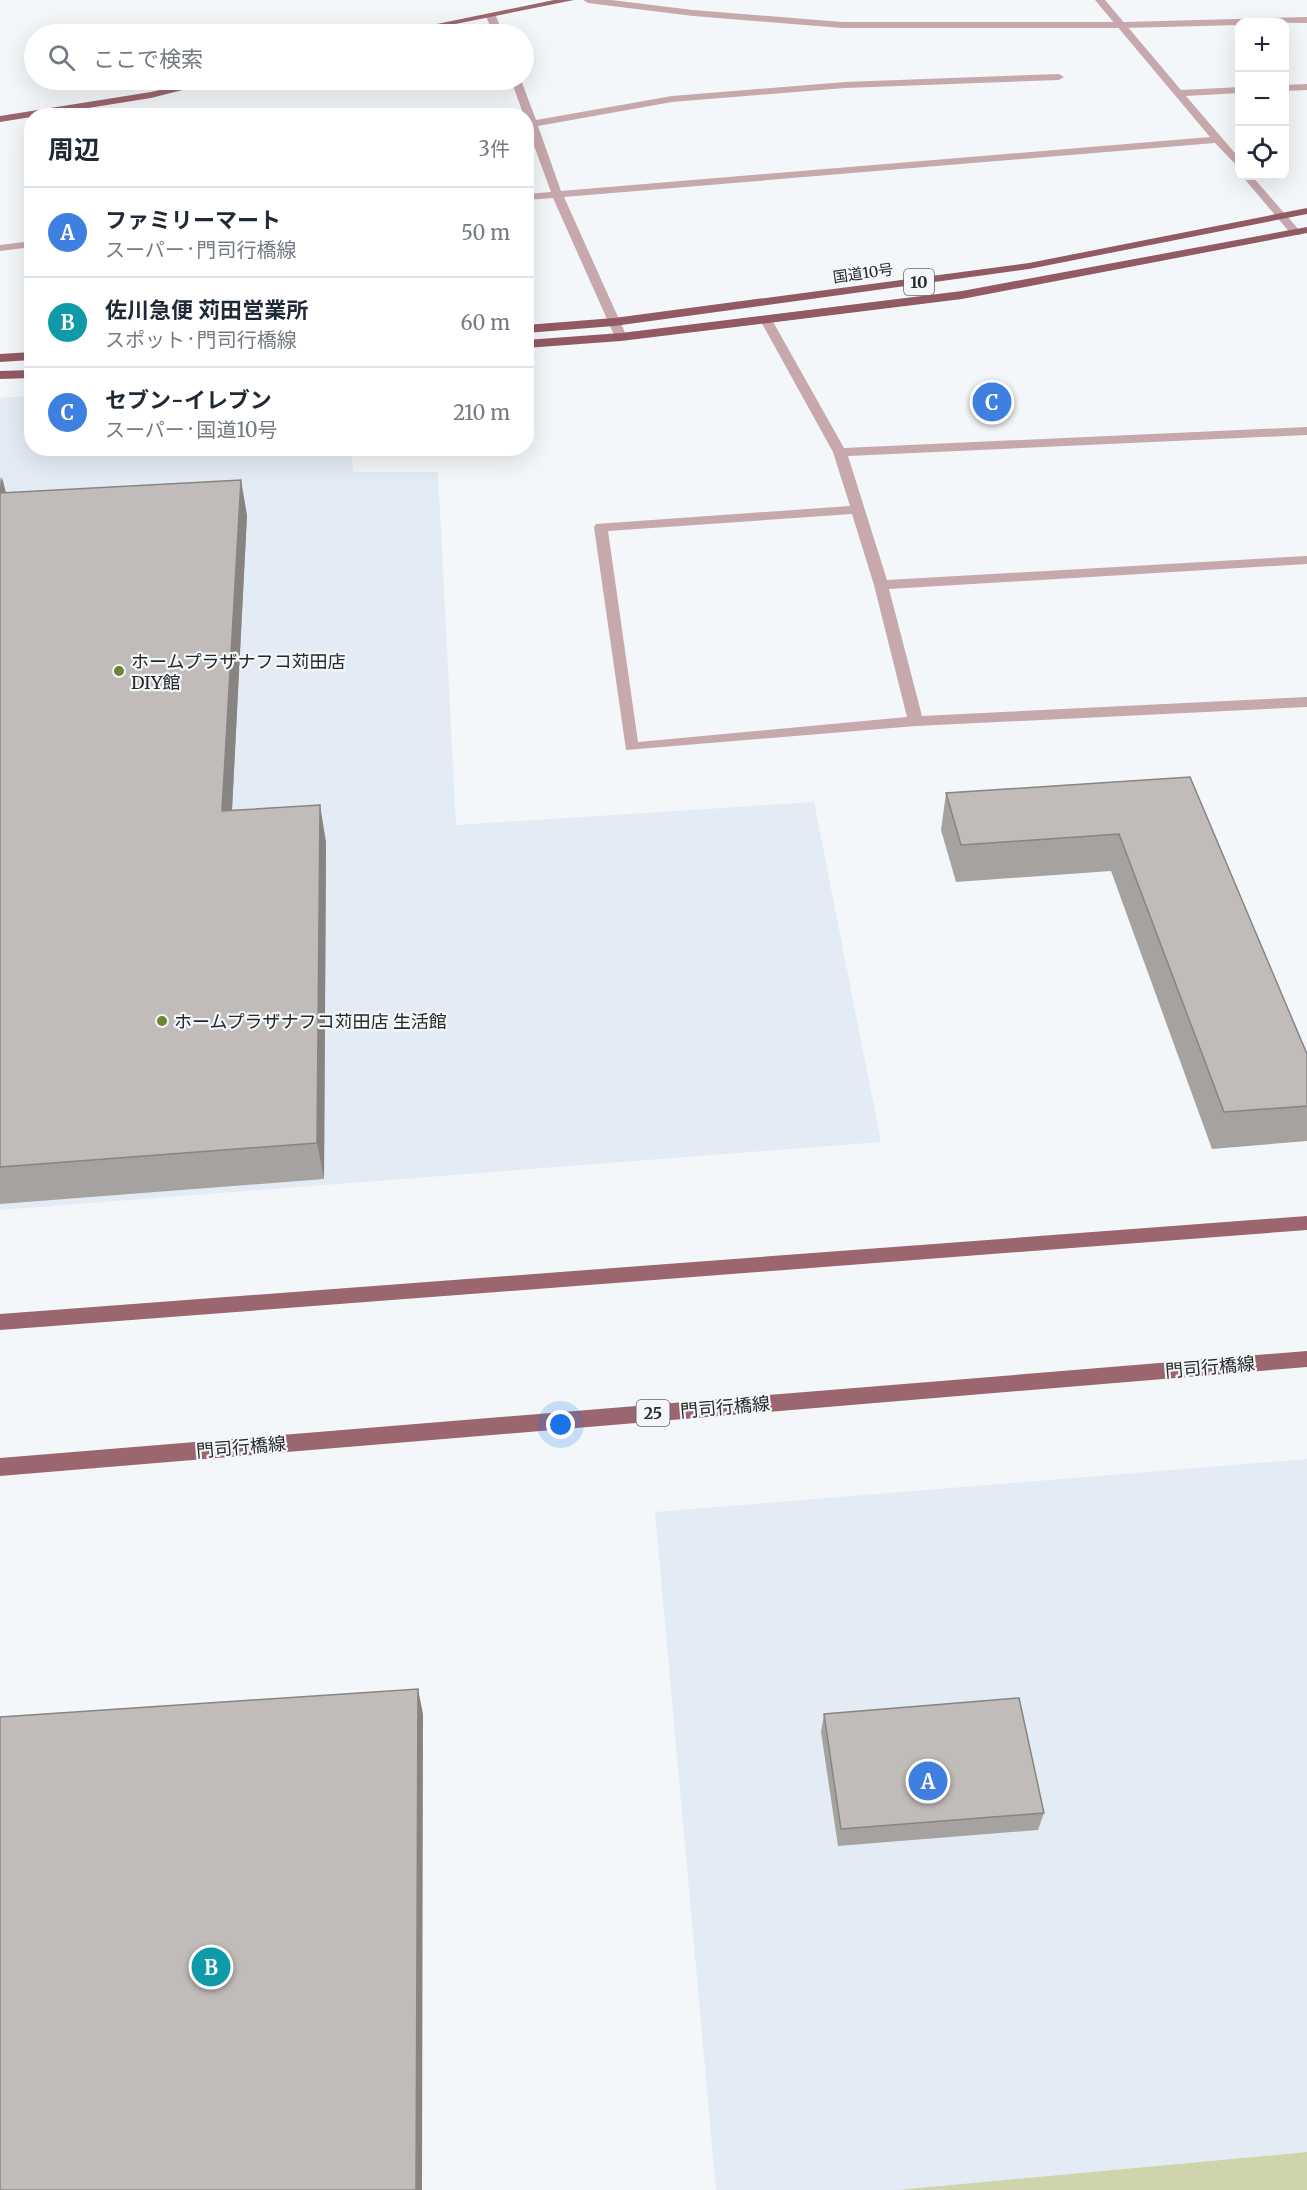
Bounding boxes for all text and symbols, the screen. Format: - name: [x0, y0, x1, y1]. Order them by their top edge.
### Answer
- map controls: [1235, 18, 1289, 180]
- button: +: [1235, 18, 1289, 72]
- search box: [24, 24, 534, 90]
- icon: search: [45, 41, 78, 74]
- text: ここで検索: [93, 45, 203, 73]
- button: −: [1235, 72, 1289, 126]
- button: locate: [1235, 126, 1289, 180]
- text: 周辺: [48, 133, 100, 166]
- text: 3件: [479, 136, 510, 161]
- text: ファミリーマート: [105, 206, 281, 234]
- text: A: [60, 220, 75, 245]
- text: 50 m: [461, 220, 510, 245]
- text: スーパー · 門司行橋線: [105, 237, 297, 262]
- street label: 国道10号: [832, 259, 894, 287]
- road number: 10: [904, 269, 934, 295]
- text: 佐川急便 苅田営業所: [105, 296, 308, 324]
- text: B: [61, 310, 74, 335]
- text: 60 m: [460, 310, 510, 335]
- text: スポット · 門司行橋線: [105, 327, 297, 352]
- pin: C: [972, 380, 1012, 424]
- text: セブン-イレブン: [105, 386, 272, 414]
- text: C: [61, 400, 74, 425]
- text: 210 m: [453, 400, 510, 425]
- text: スーパー · 国道10号: [105, 417, 278, 442]
- place label: ホームプラザナフコ苅田店 DIY館: [131, 650, 345, 694]
- marker: ホームプラザナフコ苅田店 DIY館: [112, 664, 126, 678]
- place label: ホームプラザナフコ苅田店 生活館: [174, 1010, 447, 1033]
- marker: ホームプラザナフコ苅田店 生活館: [155, 1014, 169, 1028]
- street label: 門司行橋線: [1164, 1352, 1256, 1382]
- street label: 門司行橋線: [679, 1392, 771, 1422]
- road number: 25: [636, 1400, 670, 1426]
- your location: [546, 1410, 575, 1439]
- street label: 門司行橋線: [195, 1432, 287, 1462]
- pin: A: [908, 1758, 948, 1804]
- pin: B: [192, 1944, 230, 1990]

